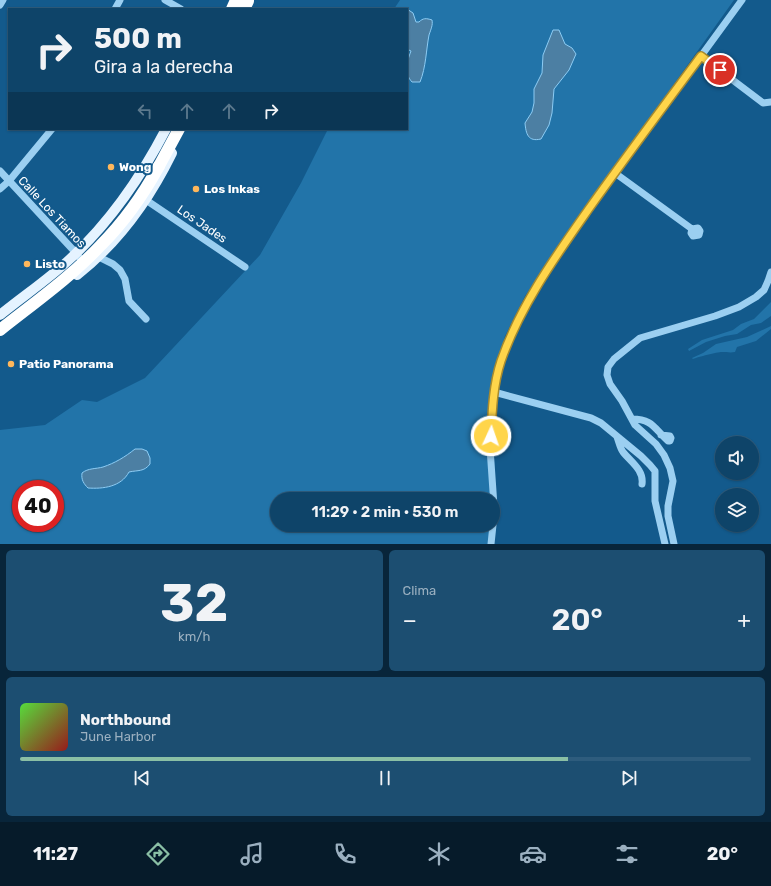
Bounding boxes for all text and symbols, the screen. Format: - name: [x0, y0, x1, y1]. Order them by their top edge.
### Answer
- text: 500 m: [94, 22, 182, 55]
- icon: right: [28, 24, 80, 76]
- pin: [703, 53, 737, 87]
- text: Gira a la derecha: [94, 56, 233, 78]
- icon: arrive: [709, 59, 731, 81]
- icon: left: [134, 100, 156, 122]
- icon: ahead: [176, 100, 198, 122]
- icon: ahead: [218, 100, 240, 122]
- icon: right: [260, 100, 282, 122]
- place label: Wong: [119, 160, 151, 174]
- marker: Wong: [106, 162, 116, 172]
- street label: Calle Los Tiamos: [15, 173, 89, 251]
- place label: Los Inkas: [204, 182, 260, 196]
- marker: Los Inkas: [191, 184, 201, 194]
- street label: Los Jades: [175, 202, 229, 246]
- place label: Listo: [35, 257, 65, 271]
- marker: Listo: [22, 259, 32, 269]
- place label: Patio Panorama: [19, 357, 114, 371]
- marker: Patio Panorama: [6, 359, 16, 369]
- position arrow: [470, 415, 512, 457]
- map controls: [715, 436, 759, 532]
- button: sound: [715, 436, 759, 480]
- speed limit sign: 40: [12, 480, 64, 532]
- button: layers: [715, 488, 759, 532]
- text: 11:29 · 2 min · 530 m: [312, 503, 458, 521]
- text: 32: [160, 572, 228, 634]
- text: Clima: [403, 583, 436, 598]
- text: 20°: [551, 602, 603, 638]
- text: −: [403, 607, 417, 634]
- text: +: [737, 607, 751, 634]
- text: km/h: [178, 629, 210, 644]
- text: Northbound: [80, 711, 171, 729]
- text: June Harbor: [80, 729, 156, 744]
- icon: previous: [131, 767, 153, 789]
- icon: pause: [374, 767, 396, 789]
- icon: next: [618, 767, 640, 789]
- icon: directions: [144, 840, 172, 868]
- icon: music: [238, 840, 266, 868]
- icon: phone: [331, 840, 359, 868]
- icon: climate: [425, 840, 453, 868]
- icon: car: [519, 840, 547, 868]
- icon: filters: [613, 840, 641, 868]
- text: 11:27: [33, 843, 78, 865]
- text: 20°: [707, 843, 738, 865]

